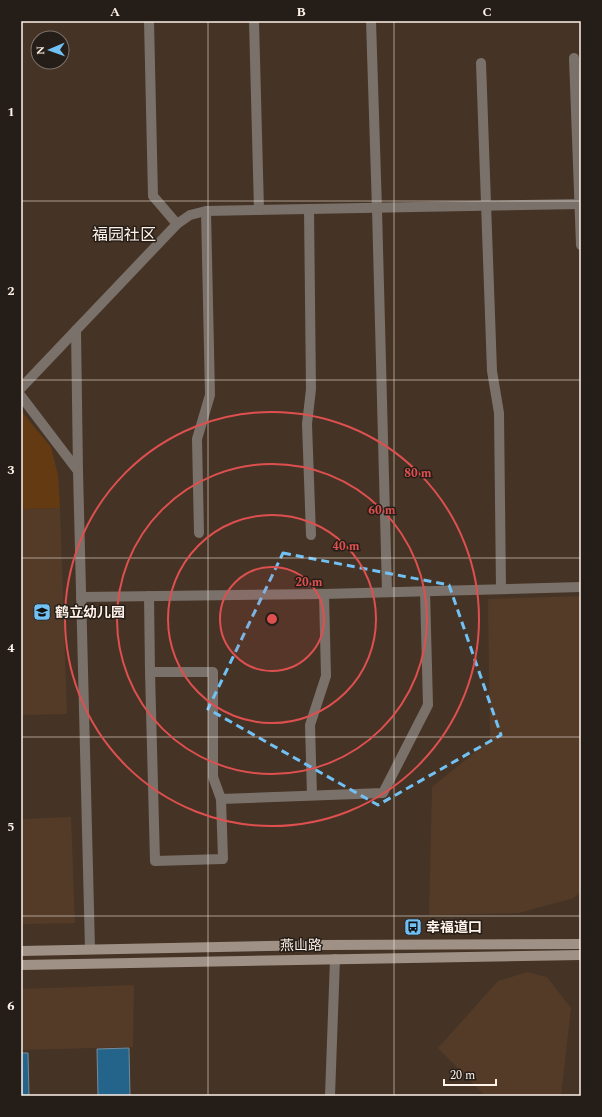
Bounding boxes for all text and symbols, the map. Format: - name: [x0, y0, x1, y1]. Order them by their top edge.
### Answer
- text: A: [110, 2, 120, 22]
- text: B: [296, 2, 306, 22]
- text: C: [482, 2, 492, 22]
- north arrow: [30, 30, 70, 70]
- text: N: [32, 46, 49, 55]
- text: 1: [7, 102, 15, 122]
- district label: 福园社区: [92, 223, 156, 247]
- text: 2: [7, 281, 15, 301]
- text: 3: [7, 460, 15, 480]
- text: 80 m: [404, 464, 432, 483]
- text: 60 m: [368, 501, 396, 520]
- text: 40 m: [332, 537, 360, 556]
- text: 20 m: [295, 573, 323, 592]
- school or university icon: 鹤立幼儿园: [32, 602, 52, 622]
- place label: 鹤立幼儿园: [55, 602, 125, 623]
- centre of rings: [265, 612, 279, 626]
- text: 4: [7, 638, 15, 658]
- text: 5: [7, 817, 15, 837]
- bus stop icon: 幸福道口: [403, 917, 423, 937]
- place label: 幸福道口: [426, 917, 482, 938]
- street label: 燕山路: [280, 935, 322, 956]
- text: 6: [7, 996, 15, 1016]
- scale bar: [444, 1061, 496, 1087]
- text: 20 m: [450, 1066, 475, 1085]

